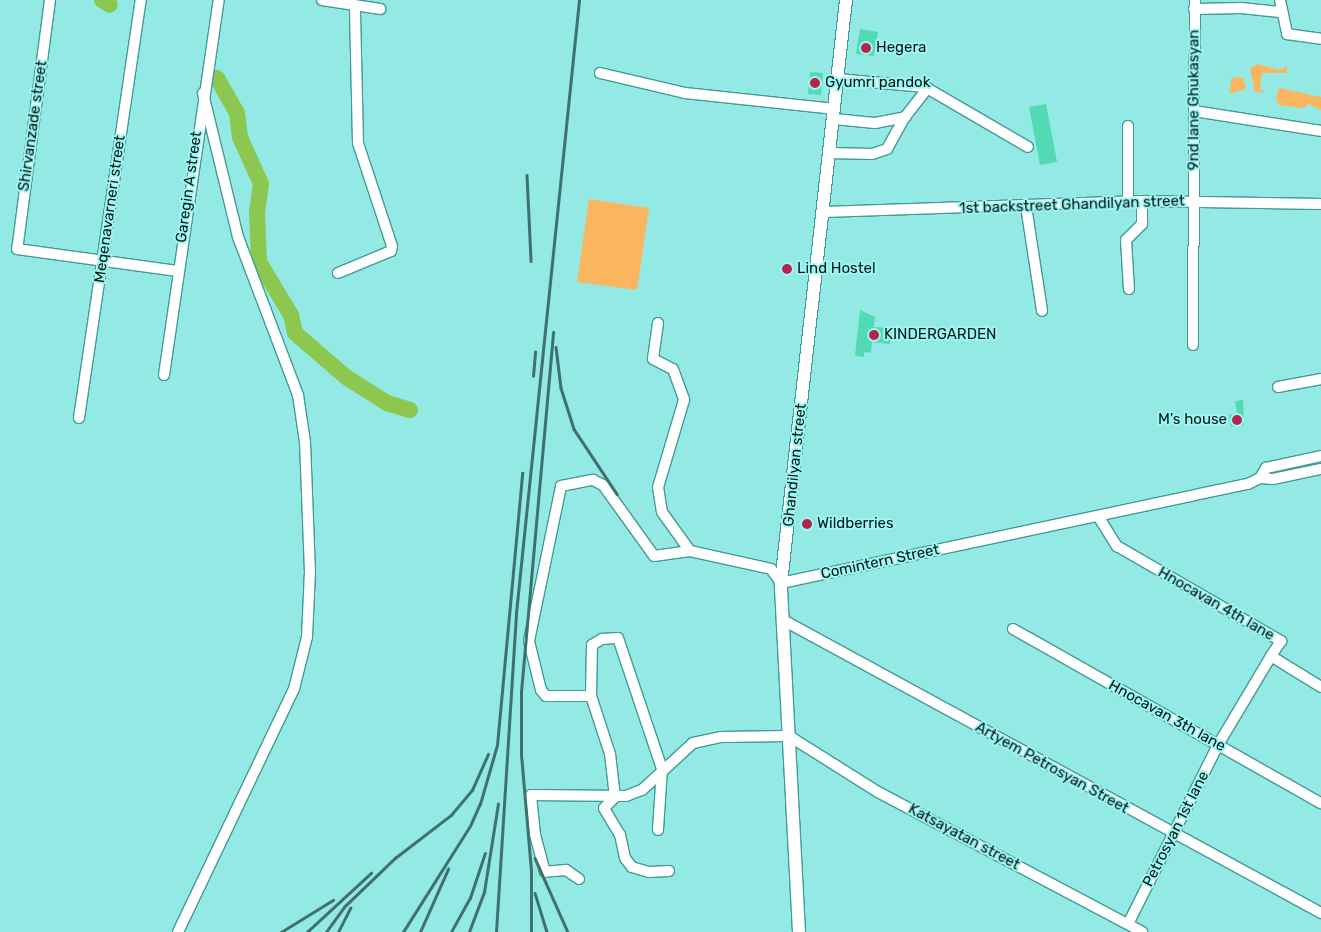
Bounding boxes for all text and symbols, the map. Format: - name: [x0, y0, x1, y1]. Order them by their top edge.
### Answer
- street label: 9nd lane Ghukasyan: [1185, 30, 1203, 170]
- place label: Hegera: [876, 39, 926, 57]
- marker: Hegera: [860, 42, 872, 54]
- street label: Shirvanzade street: [15, 60, 51, 192]
- place label: Gyumri pandok: [825, 74, 930, 92]
- marker: Gyumri pandok: [809, 77, 821, 89]
- street label: Garegin A street: [172, 130, 206, 244]
- street label: Meqenavarneri street: [91, 134, 129, 284]
- street label: 1st backstreet Ghandilyan street: [959, 192, 1185, 218]
- place label: Lind Hostel: [797, 260, 876, 278]
- marker: Lind Hostel: [781, 263, 793, 275]
- place label: KINDERGARDEN: [884, 326, 997, 344]
- marker: KINDERGARDEN: [868, 329, 880, 341]
- street label: Ghandilyan street: [780, 403, 810, 527]
- place label: M's house: [1158, 411, 1227, 429]
- marker: M's house: [1231, 414, 1243, 426]
- place label: Wildberries: [817, 515, 894, 533]
- marker: Wildberries: [801, 518, 813, 530]
- street label: Comintern Street: [819, 541, 941, 583]
- street label: Hnocavan 4th lane: [1155, 563, 1277, 645]
- street label: Hnocavan 3th lane: [1105, 676, 1229, 756]
- street label: Artyem Petrosyan Street: [972, 718, 1132, 818]
- street label: Petrosyan 1st lane: [1139, 768, 1213, 890]
- street label: Katsayatan street: [905, 800, 1023, 874]

